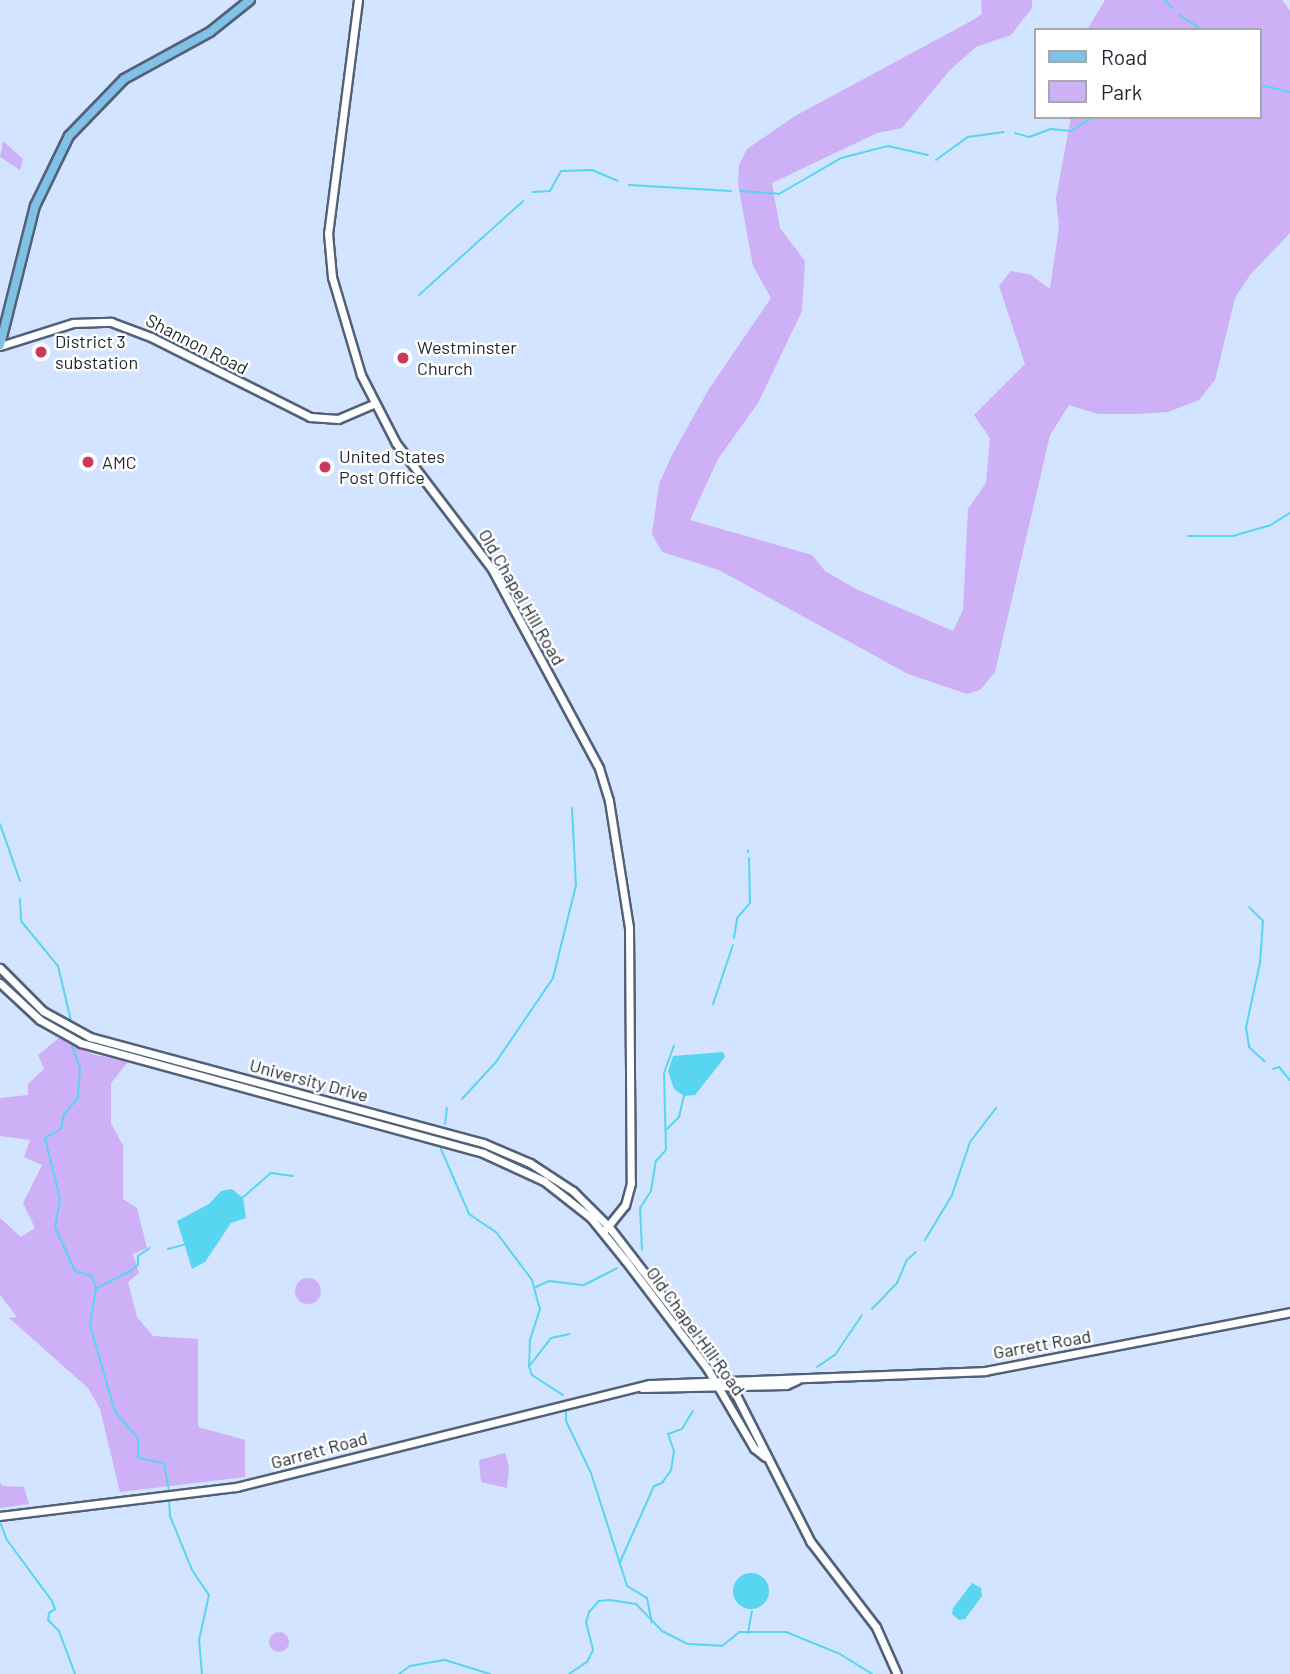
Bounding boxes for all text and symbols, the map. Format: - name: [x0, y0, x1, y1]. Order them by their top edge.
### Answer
- legend: [1034, 28, 1262, 119]
- text: Road: [1101, 44, 1147, 69]
- text: Park: [1101, 79, 1142, 104]
- street label: Shannon Road: [142, 309, 252, 379]
- place label: District 3 substation: [55, 331, 138, 374]
- place label: Westminster Church: [417, 337, 517, 380]
- marker: District 3 substation: [33, 344, 49, 360]
- marker: Westminster Church: [395, 350, 411, 366]
- place label: United States Post Office: [339, 446, 445, 489]
- place label: AMC: [102, 451, 137, 473]
- marker: AMC: [80, 454, 96, 470]
- marker: United States Post Office: [317, 459, 333, 475]
- street label: Old Chapel Hill Road: [474, 525, 570, 669]
- street label: University Drive: [247, 1054, 371, 1106]
- street label: Old Chapel Hill Road: [642, 1262, 750, 1400]
- street label: Garrett Road: [991, 1325, 1093, 1363]
- street label: Garrett Road: [268, 1427, 370, 1473]

